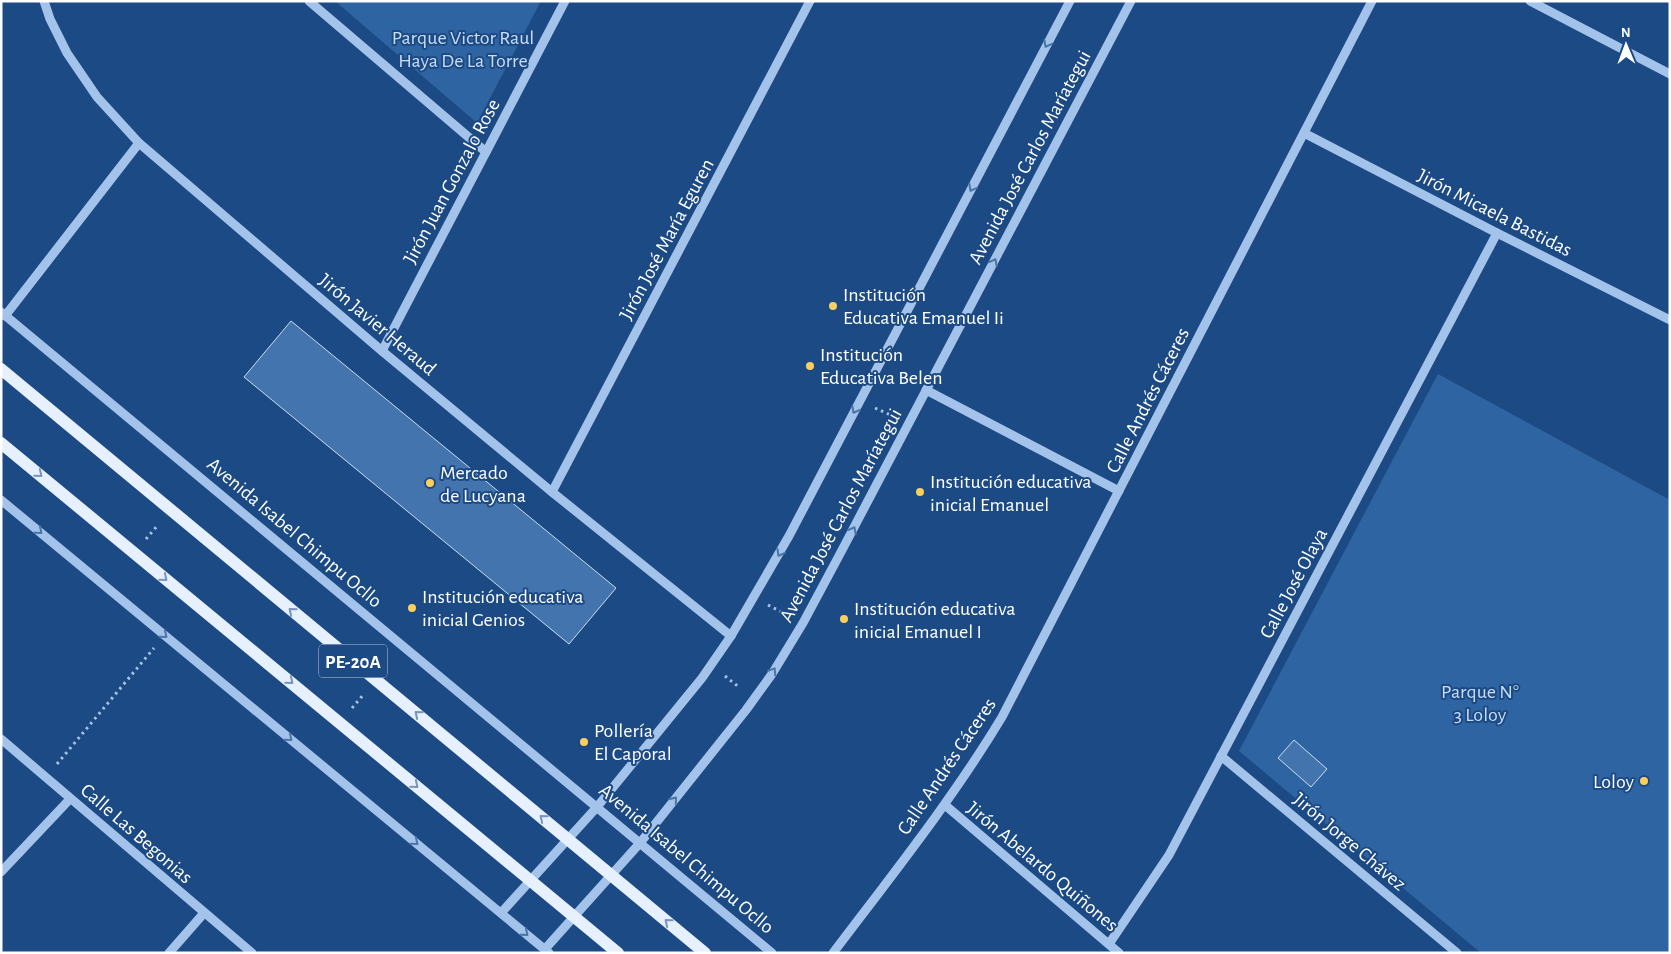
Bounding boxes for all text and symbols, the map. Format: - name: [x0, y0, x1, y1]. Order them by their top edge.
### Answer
- north arrow: [1601, 20, 1651, 70]
- text: N: [1621, 26, 1631, 40]
- park label: Parque Victor Raul Haya De La Torre: [392, 28, 534, 71]
- one-way arrow: [1043, 39, 1053, 48]
- street label: Avenida José Carlos Maríategui: [965, 47, 1095, 268]
- street label: Jirón Juan Gonzalo Rose: [400, 96, 504, 267]
- street label: Jirón José María Eguren: [616, 156, 718, 323]
- street label: Jirón Micaela Bastidas: [1414, 165, 1575, 260]
- one-way arrow: [968, 183, 978, 192]
- one-way arrow: [987, 258, 997, 267]
- street label: Jirón Javier Heraud: [315, 270, 440, 379]
- place label: Institución Educativa Emanuel Ii: [843, 285, 1004, 328]
- marker: Institución Educativa Emanuel Ii: [827, 300, 839, 312]
- street label: Calle Andrés Cáceres: [1103, 325, 1193, 476]
- place label: Institución Educativa Belen: [820, 345, 943, 388]
- marker: Institución Educativa Belen: [804, 360, 816, 372]
- one-way arrow: [851, 404, 861, 413]
- street label: Avenida José Carlos Maríategui: [776, 405, 906, 626]
- street label: Avenida Isabel Chimpu Ocllo: [203, 454, 386, 612]
- place label: Mercado de Lucyana: [440, 463, 526, 506]
- one-way arrow: [33, 469, 42, 477]
- place label: Institución educativa inicial Emanuel: [930, 472, 1092, 515]
- marker: Mercado de Lucyana: [424, 477, 436, 489]
- marker: Institución educativa inicial Emanuel: [914, 486, 926, 498]
- street label: Calle José Olaya: [1256, 525, 1331, 642]
- one-way arrow: [33, 526, 42, 534]
- one-way arrow: [847, 526, 857, 535]
- one-way arrow: [776, 548, 786, 557]
- one-way arrow: [159, 572, 168, 581]
- place label: Institución educativa inicial Genios: [422, 587, 584, 630]
- place label: Institución educativa inicial Emanuel I: [854, 599, 1016, 642]
- marker: Institución educativa inicial Genios: [406, 602, 418, 614]
- one-way arrow: [289, 607, 298, 616]
- marker: Institución educativa inicial Emanuel I: [838, 613, 850, 625]
- one-way arrow: [158, 629, 167, 637]
- road number: PE-20A: [319, 644, 387, 678]
- one-way arrow: [767, 668, 777, 677]
- one-way arrow: [284, 676, 293, 685]
- park label: Parque N° 3 Loloy: [1441, 682, 1519, 725]
- street label: Calle Andrés Cáceres: [894, 695, 1000, 838]
- one-way arrow: [414, 711, 423, 720]
- place label: Pollería El Caporal: [594, 721, 672, 764]
- one-way arrow: [284, 733, 293, 742]
- marker: Pollería El Caporal: [578, 736, 590, 748]
- place label: Loloy: [1593, 772, 1634, 792]
- marker: Loloy: [1638, 775, 1650, 787]
- one-way arrow: [409, 779, 418, 788]
- street label: Calle Las Begonias: [77, 780, 196, 888]
- street label: Avenida Isabel Chimpu Ocllo: [595, 780, 778, 938]
- street label: Jirón Jorge Chávez: [1289, 789, 1410, 895]
- one-way arrow: [669, 797, 677, 806]
- street label: Jirón Abelardo Quiñones: [963, 798, 1122, 936]
- one-way arrow: [539, 814, 548, 823]
- one-way arrow: [409, 836, 418, 845]
- one-way arrow: [665, 919, 674, 927]
- one-way arrow: [520, 927, 529, 936]

